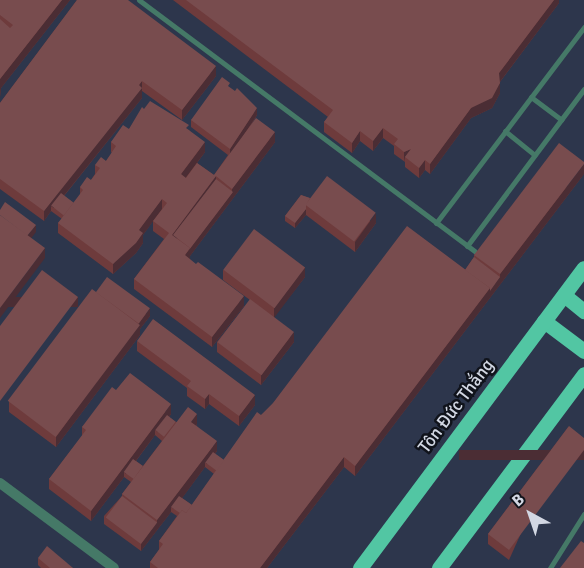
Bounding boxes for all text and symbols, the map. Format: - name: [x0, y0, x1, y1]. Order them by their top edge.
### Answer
- street label: Tôn Đức Thắng: [414, 355, 498, 457]
- north arrow: [500, 484, 560, 544]
- text: B: [508, 489, 529, 511]

